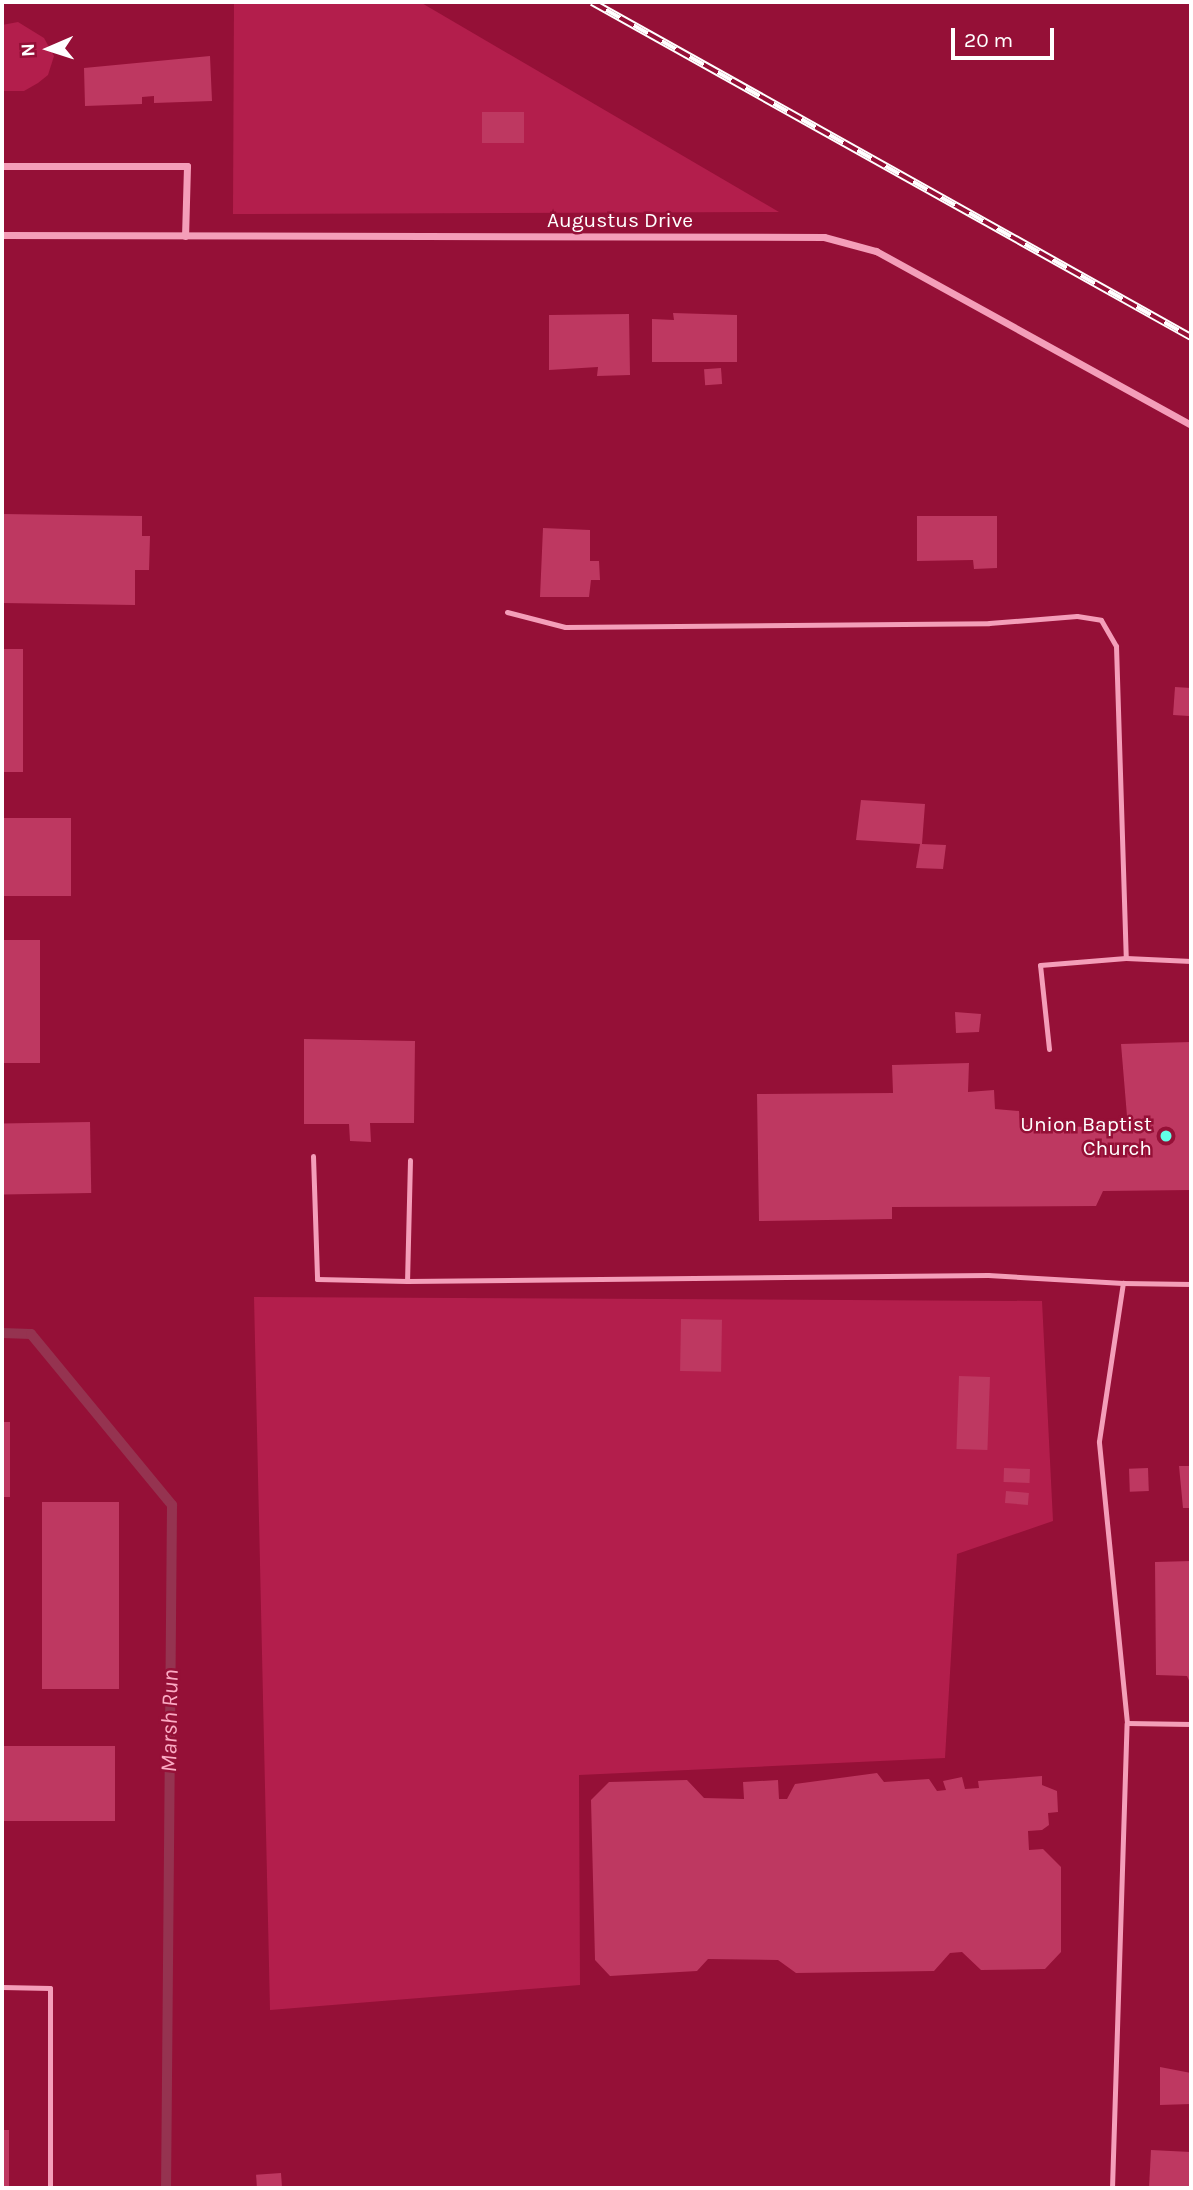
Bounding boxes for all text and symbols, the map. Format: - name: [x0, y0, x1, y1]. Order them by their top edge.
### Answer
- north arrow: [14, 14, 84, 84]
- scale bar: [955, 14, 1058, 58]
- text: 20 m: [964, 28, 1013, 52]
- text: N: [17, 43, 39, 57]
- street label: Augustus Drive: [547, 207, 693, 233]
- place label: Union Baptist Church: [1020, 1111, 1152, 1161]
- marker: Union Baptist Church: [1158, 1128, 1174, 1144]
- water label: Marsh Run: [155, 1669, 185, 1773]

